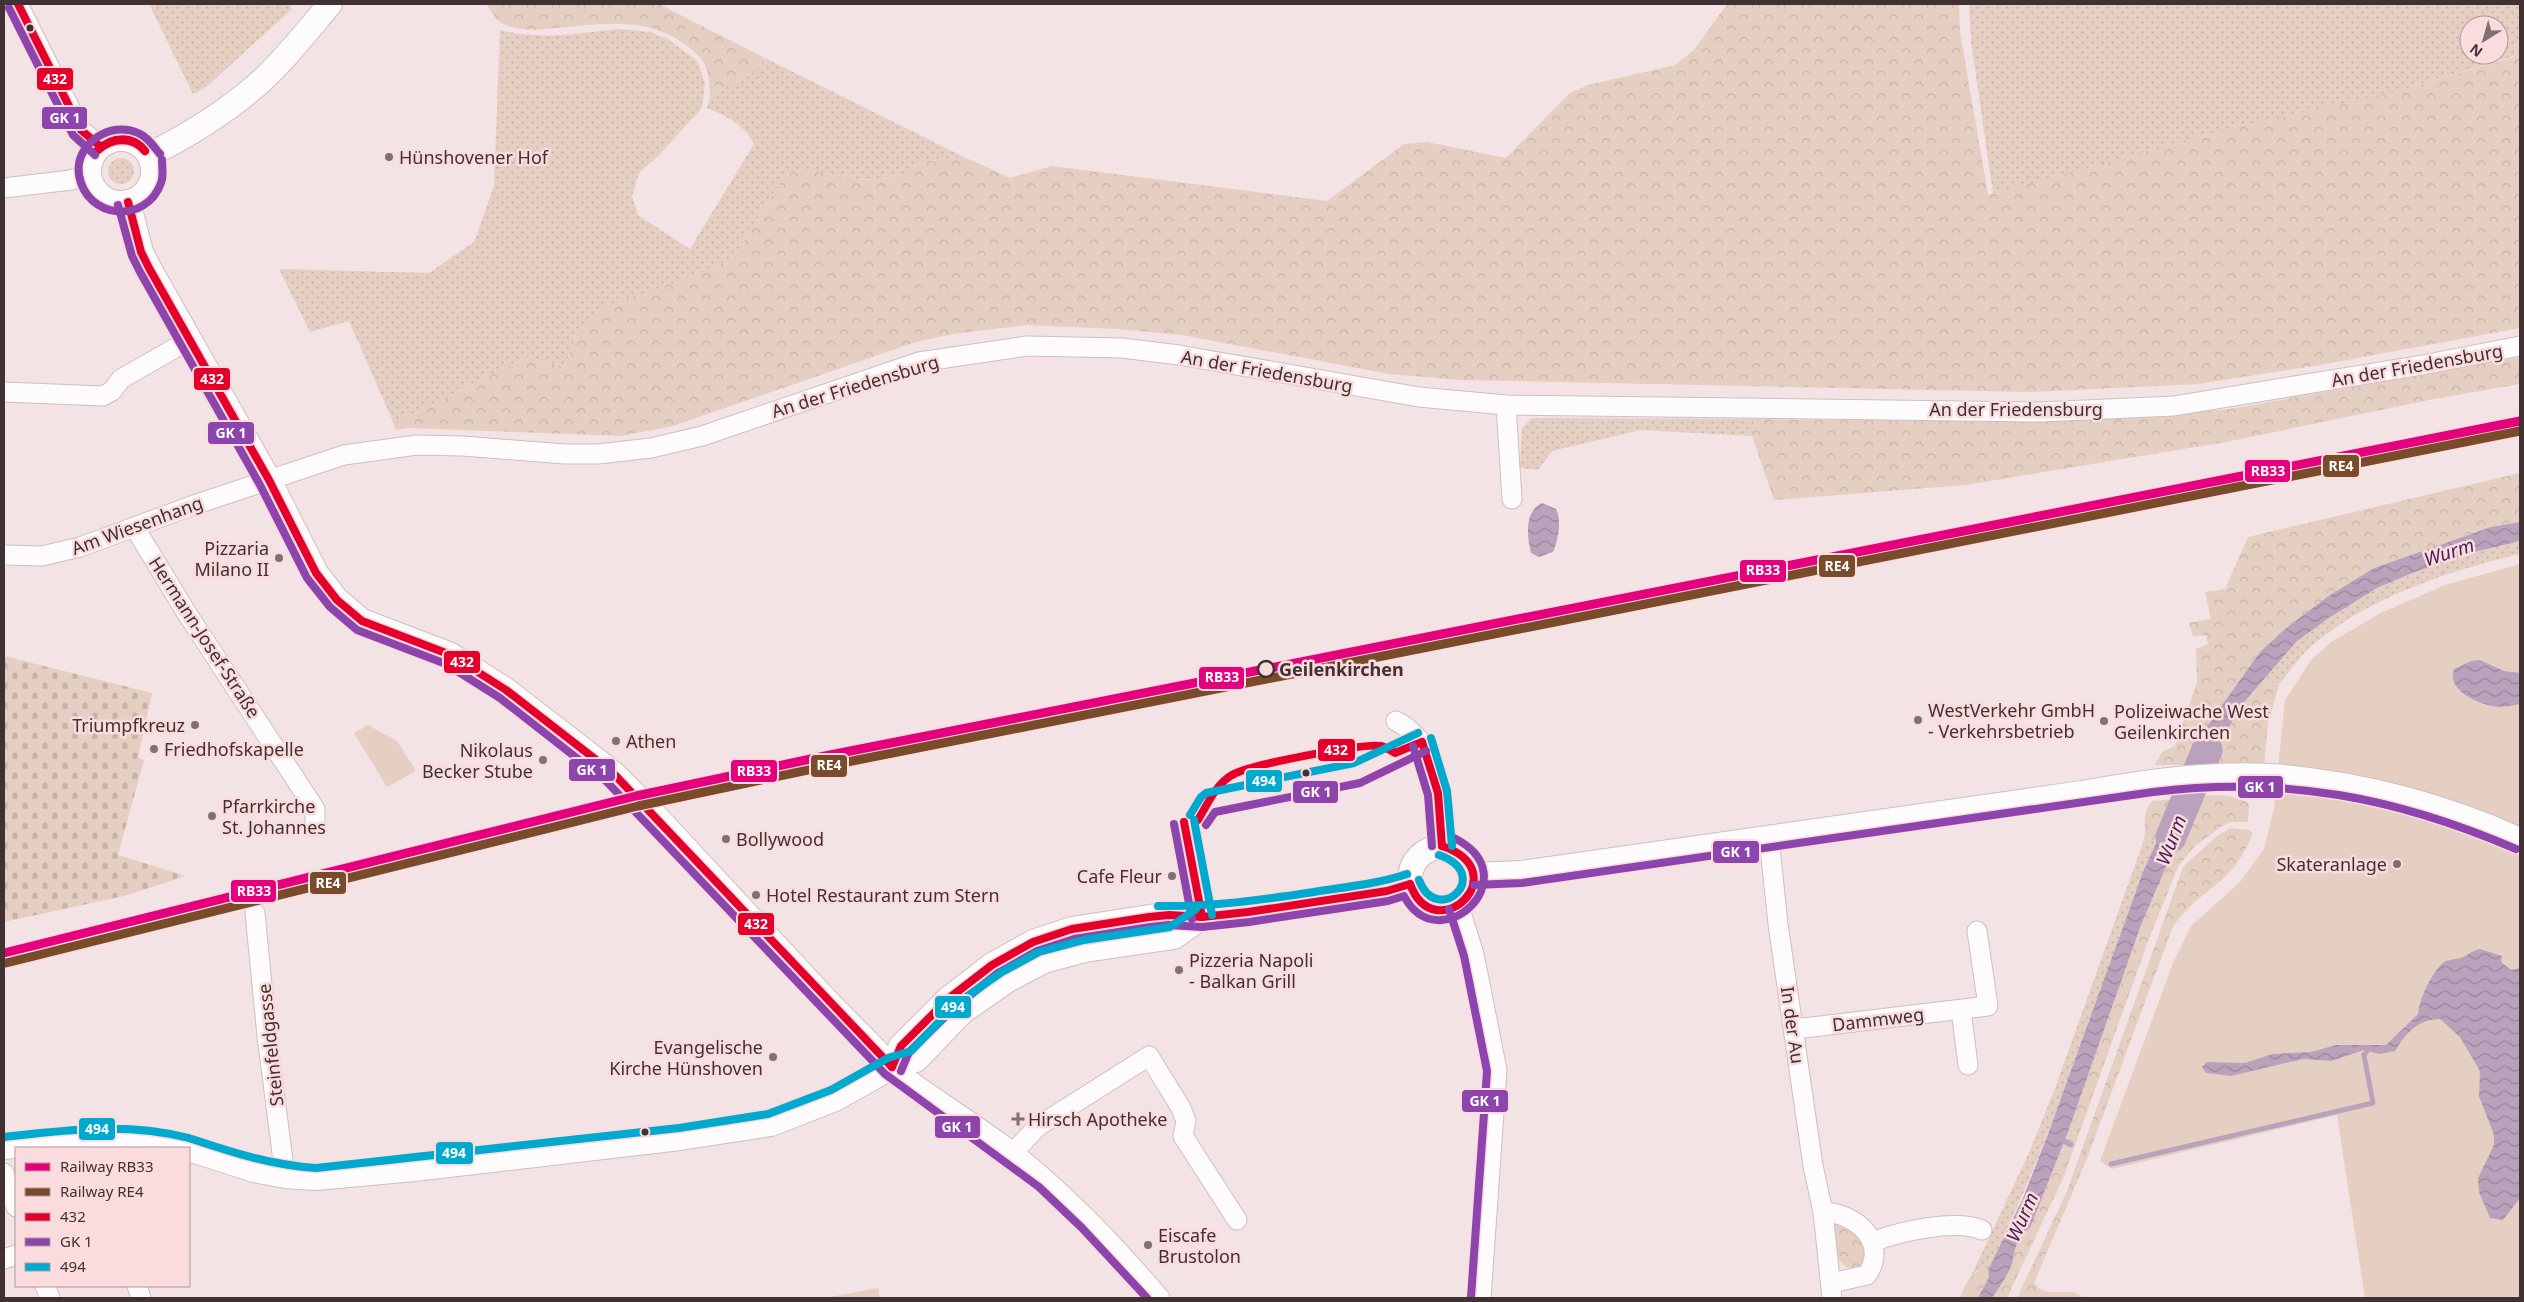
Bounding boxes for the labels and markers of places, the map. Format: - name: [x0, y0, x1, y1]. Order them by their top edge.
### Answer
- unlabelled marker: [25, 23, 35, 33]
- place label: Hünshovener Hof: [399, 145, 549, 169]
- marker: Hünshovener Hof: [383, 151, 395, 163]
- place label: Pizzaria Milano II: [194, 536, 269, 581]
- marker: Pizzaria Milano II: [273, 552, 285, 564]
- place label: Geilenkirchen: [1279, 657, 1404, 681]
- marker: Geilenkirchen: [1257, 660, 1275, 678]
- place label: WestVerkehr GmbH - Verkehrsbetrieb: [1928, 698, 2095, 743]
- place label: Polizeiwache West Geilenkirchen: [2114, 699, 2269, 744]
- place label: Triumpfkreuz: [72, 713, 185, 737]
- marker: WestVerkehr GmbH - Verkehrsbetrieb: [1912, 714, 1924, 726]
- marker: Polizeiwache West Geilenkirchen: [2098, 715, 2110, 727]
- marker: Triumpfkreuz: [189, 719, 201, 731]
- place label: Athen: [626, 729, 676, 753]
- marker: Athen: [610, 735, 622, 747]
- place label: Friedhofskapelle: [164, 737, 304, 761]
- place label: Nikolaus Becker Stube: [422, 738, 533, 783]
- marker: Friedhofskapelle: [148, 743, 160, 755]
- marker: Nikolaus Becker Stube: [537, 754, 549, 766]
- unlabelled marker: [1301, 768, 1311, 778]
- place label: Pfarrkirche St. Johannes: [222, 794, 326, 839]
- marker: Pfarrkirche St. Johannes: [206, 810, 218, 822]
- place label: Bollywood: [736, 827, 824, 851]
- marker: Bollywood: [720, 833, 732, 845]
- place label: Skateranlage: [2276, 852, 2387, 876]
- marker: Skateranlage: [2391, 858, 2403, 870]
- place label: Cafe Fleur: [1077, 864, 1163, 888]
- marker: Cafe Fleur: [1166, 870, 1178, 882]
- place label: Hotel Restaurant zum Stern: [766, 883, 1000, 907]
- marker: Hotel Restaurant zum Stern: [750, 889, 762, 901]
- place label: Pizzeria Napoli - Balkan Grill: [1189, 948, 1314, 993]
- marker: Pizzeria Napoli - Balkan Grill: [1173, 964, 1185, 976]
- place label: Evangelische Kirche Hünshoven: [609, 1035, 763, 1080]
- marker: Evangelische Kirche Hünshoven: [767, 1051, 779, 1063]
- place label: Hirsch Apotheke: [1028, 1107, 1167, 1131]
- marker: Hirsch Apotheke: [1012, 1113, 1024, 1125]
- unlabelled marker: [640, 1127, 650, 1137]
- place label: Eiscafe Brustolon: [1158, 1223, 1241, 1268]
- marker: Eiscafe Brustolon: [1142, 1239, 1154, 1251]

